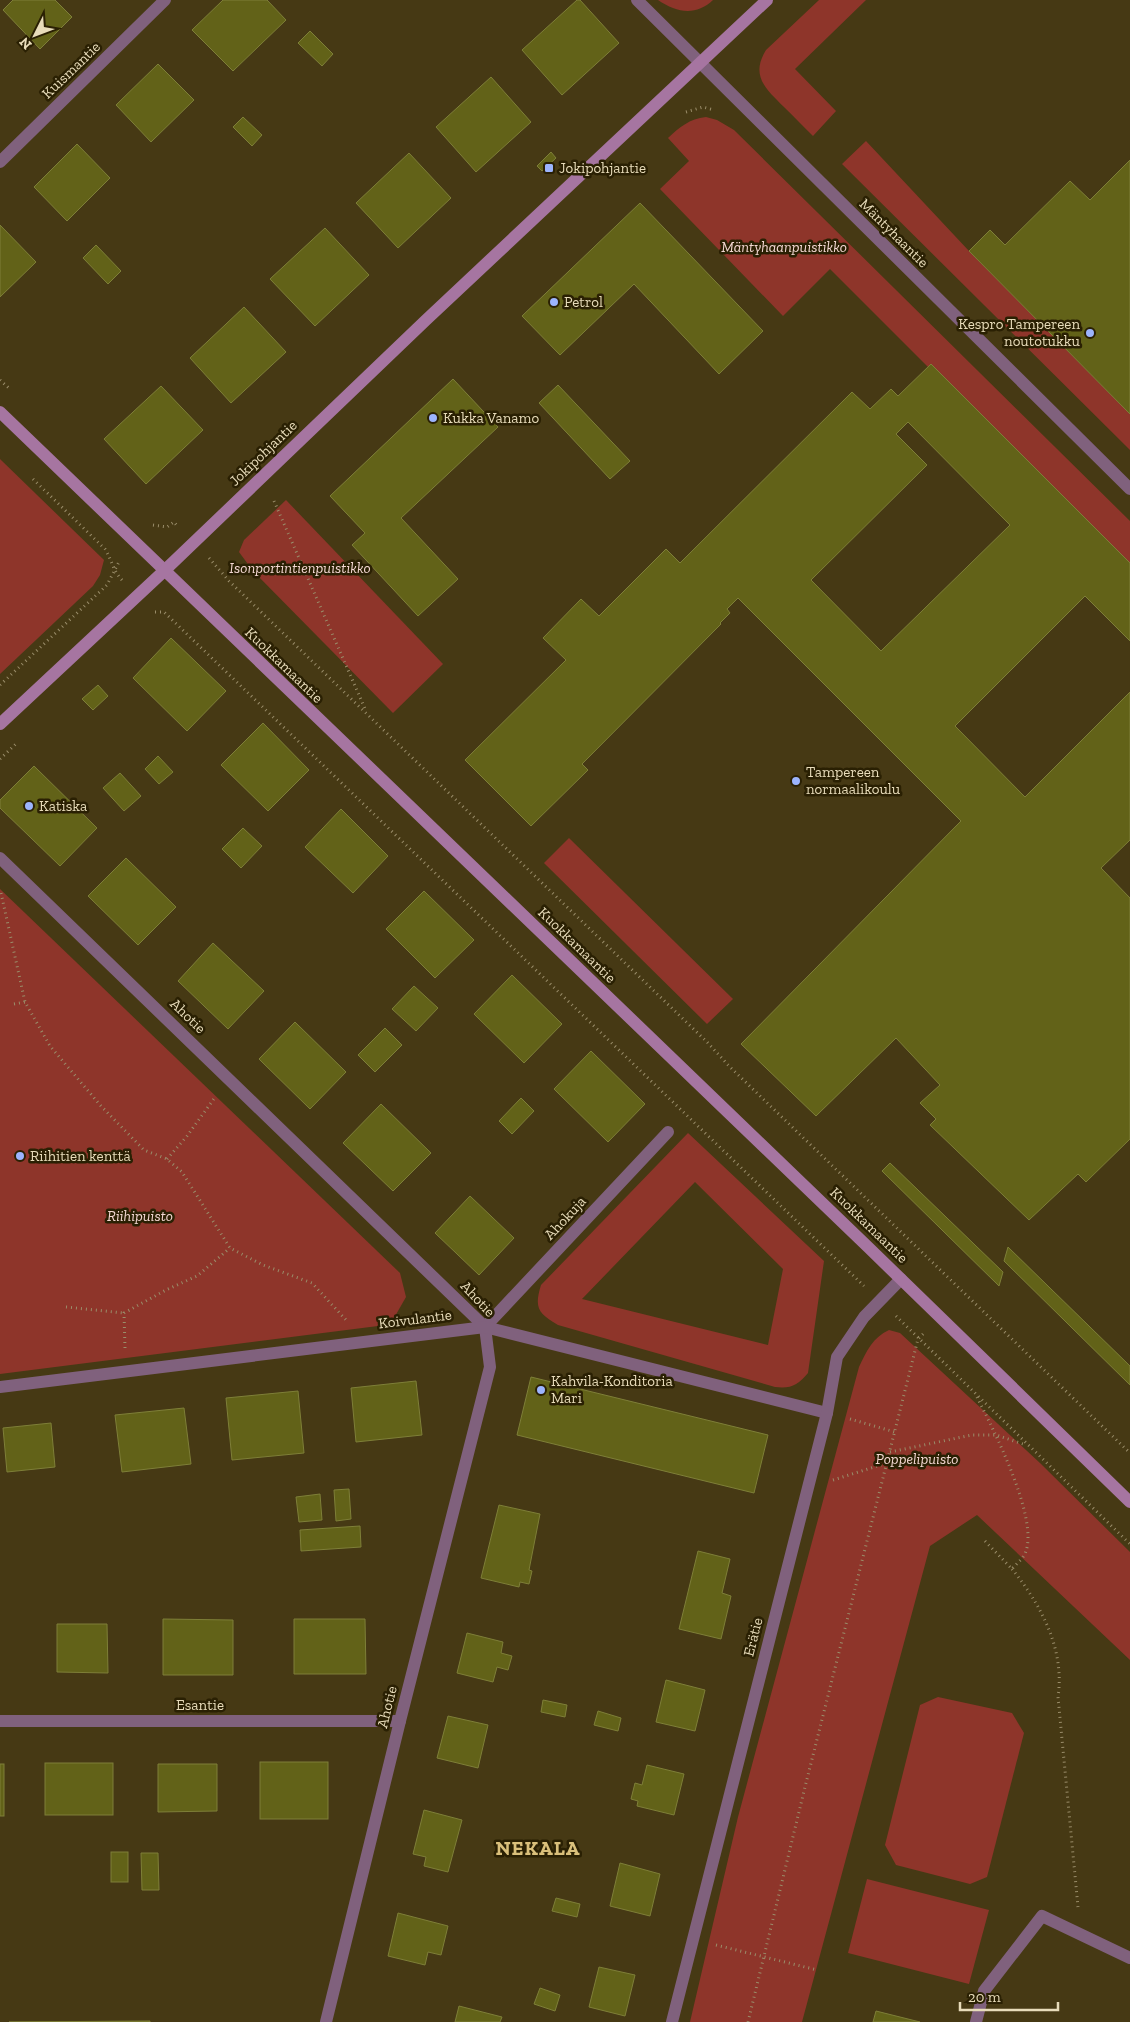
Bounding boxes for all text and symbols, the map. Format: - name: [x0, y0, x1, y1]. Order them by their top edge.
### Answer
- north arrow: [10, 10, 60, 60]
- text: N: [16, 33, 36, 53]
- street label: Kuismantie: [38, 38, 104, 102]
- place label: Jokipohjantie: [559, 159, 646, 177]
- marker: Jokipohjantie: [543, 162, 555, 174]
- street label: Mäntyhaantie: [856, 195, 932, 271]
- park label: Mäntyhaanpuistikko: [721, 238, 847, 256]
- place label: Petrol: [564, 293, 603, 311]
- marker: Petrol: [548, 296, 560, 308]
- place label: Kespro Tampereen noutotukku: [958, 315, 1081, 350]
- marker: Kespro Tampereen noutotukku: [1084, 327, 1096, 339]
- place label: Kukka Vanamo: [443, 409, 539, 427]
- marker: Kukka Vanamo: [427, 412, 439, 424]
- street label: Jokipohjantie: [225, 416, 301, 490]
- park label: Isonportintienpuistikko: [229, 559, 371, 577]
- street label: Kuokkamaantie: [241, 623, 327, 707]
- place label: Tampereen normaalikoulu: [806, 763, 901, 798]
- marker: Tampereen normaalikoulu: [790, 775, 802, 787]
- place label: Katiska: [39, 797, 87, 815]
- marker: Katiska: [23, 800, 35, 812]
- street label: Kuokkamaantie: [534, 903, 620, 987]
- street label: Ahotie: [166, 995, 210, 1037]
- place label: Riihitien kenttä: [30, 1147, 131, 1165]
- marker: Riihitien kenttä: [14, 1150, 26, 1162]
- street label: Kuokkamaantie: [826, 1183, 912, 1267]
- street label: Ahokuja: [540, 1192, 590, 1244]
- park label: Riihipuisto: [107, 1207, 173, 1225]
- street label: Ahotie: [457, 1277, 499, 1321]
- street label: Koivulantie: [377, 1306, 453, 1332]
- place label: Kahvila-Konditoria Mari: [551, 1372, 673, 1407]
- marker: Kahvila-Konditoria Mari: [535, 1384, 547, 1396]
- park label: Poppelipuisto: [875, 1450, 959, 1468]
- street label: Erätie: [740, 1616, 766, 1658]
- street label: Ahotie: [373, 1684, 401, 1730]
- street label: Esantie: [176, 1696, 224, 1714]
- district label: NEKALA: [495, 1836, 581, 1860]
- scale bar: [960, 1980, 1058, 2012]
- text: 20 m: [968, 1988, 1001, 2006]

